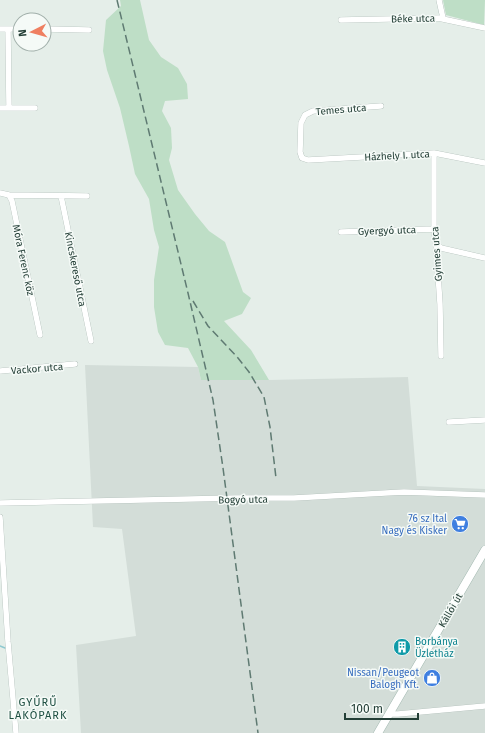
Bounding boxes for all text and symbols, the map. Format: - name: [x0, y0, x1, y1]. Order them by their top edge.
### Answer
- north arrow: [12, 12, 52, 52]
- street label: Béke utca: [391, 13, 435, 25]
- text: N: [16, 29, 29, 37]
- street label: Temes utca: [315, 102, 367, 118]
- street label: Házhely I. utca: [364, 148, 430, 164]
- street label: Móra Ferenc köz: [10, 223, 37, 298]
- street label: Gyergyó utca: [358, 224, 416, 238]
- street label: Gyimes utca: [429, 226, 445, 282]
- street label: Kincskereső utca: [62, 231, 89, 308]
- street label: Vackor utca: [11, 361, 64, 377]
- street label: Bogyó utca: [218, 494, 268, 506]
- place label: 76 sz Ital Nagy és Kisker: [382, 513, 447, 537]
- supermarket icon: 76 sz Ital Nagy és Kisker: [450, 514, 470, 534]
- street label: Kállói út: [435, 590, 466, 630]
- place label: Borbánya Üzletház: [415, 636, 458, 660]
- building icon: Borbánya Üzletház: [392, 637, 412, 657]
- place label: Nissan/Peugeot Balogh Kft.: [347, 667, 419, 691]
- shop icon: Nissan/Peugeot Balogh Kft.: [422, 668, 442, 688]
- district label: GYŰRŰ LAKÓPARK: [9, 695, 67, 722]
- scale bar: [345, 695, 418, 721]
- text: 100 m: [351, 702, 383, 716]

